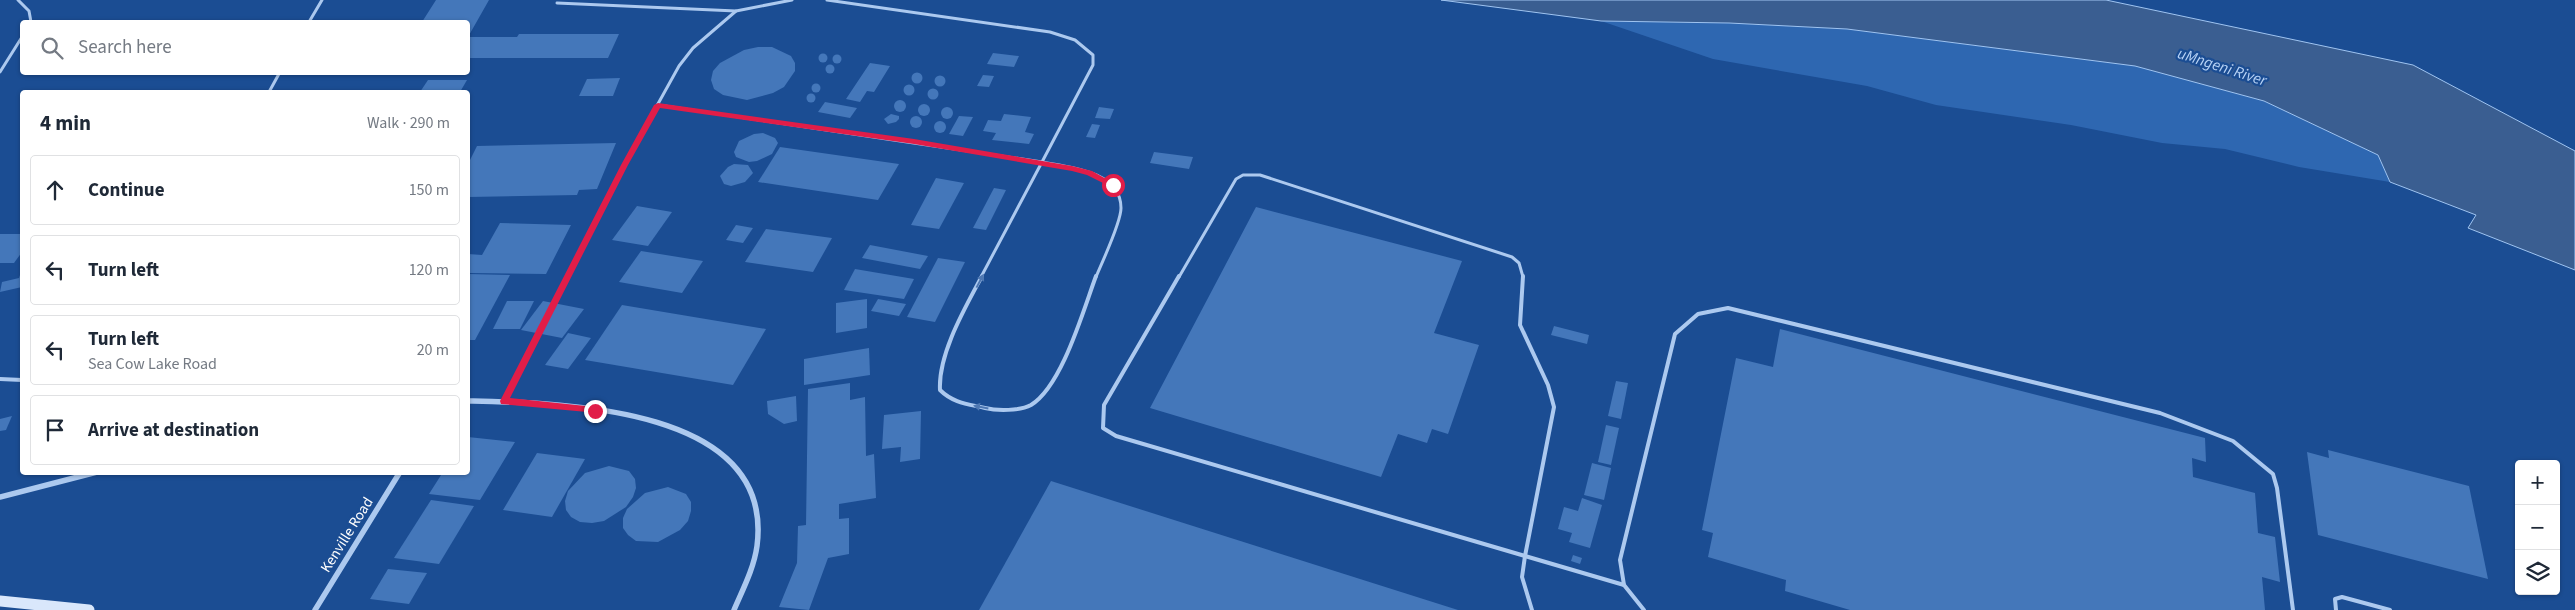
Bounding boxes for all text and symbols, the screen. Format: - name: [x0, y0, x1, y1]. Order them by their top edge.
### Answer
- search box: [20, 20, 470, 75]
- icon: search: [38, 34, 66, 62]
- text: Search here: [78, 34, 172, 61]
- water label: uMngeni River: [2175, 42, 2271, 92]
- text: 4 min: [40, 108, 91, 138]
- text: Walk · 290 m: [367, 112, 450, 134]
- route start: [1102, 174, 1125, 197]
- icon: ahead: [41, 176, 69, 204]
- text: Continue: [88, 177, 165, 204]
- text: 150 m: [409, 179, 449, 201]
- icon: left: [41, 256, 69, 284]
- text: Turn left: [88, 257, 159, 284]
- text: 120 m: [409, 259, 449, 281]
- one-way arrow: [975, 275, 984, 288]
- text: Turn left: [88, 326, 159, 353]
- icon: left: [41, 336, 69, 364]
- text: 20 m: [417, 339, 449, 361]
- text: Sea Cow Lake Road: [88, 353, 217, 375]
- route end: [584, 400, 607, 423]
- one-way arrow: [972, 403, 988, 411]
- icon: arrive: [41, 416, 69, 444]
- text: Arrive at destination: [88, 417, 259, 444]
- map controls: [2515, 460, 2560, 595]
- button: +: [2515, 460, 2560, 505]
- street label: Kenville Road: [316, 493, 378, 577]
- button: −: [2515, 505, 2560, 550]
- button: layers: [2515, 550, 2560, 595]

